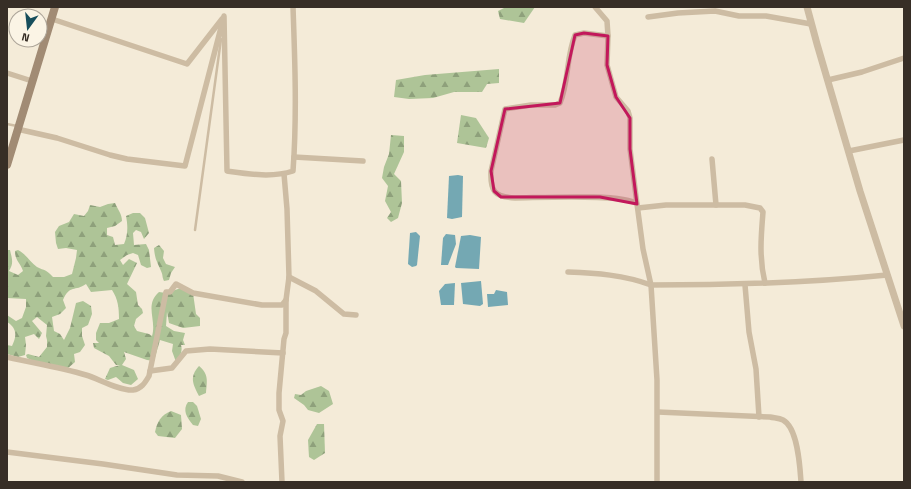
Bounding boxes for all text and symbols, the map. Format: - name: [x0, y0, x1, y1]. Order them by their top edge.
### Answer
- north arrow: [8, 8, 48, 48]
- text: N: [20, 29, 31, 46]

